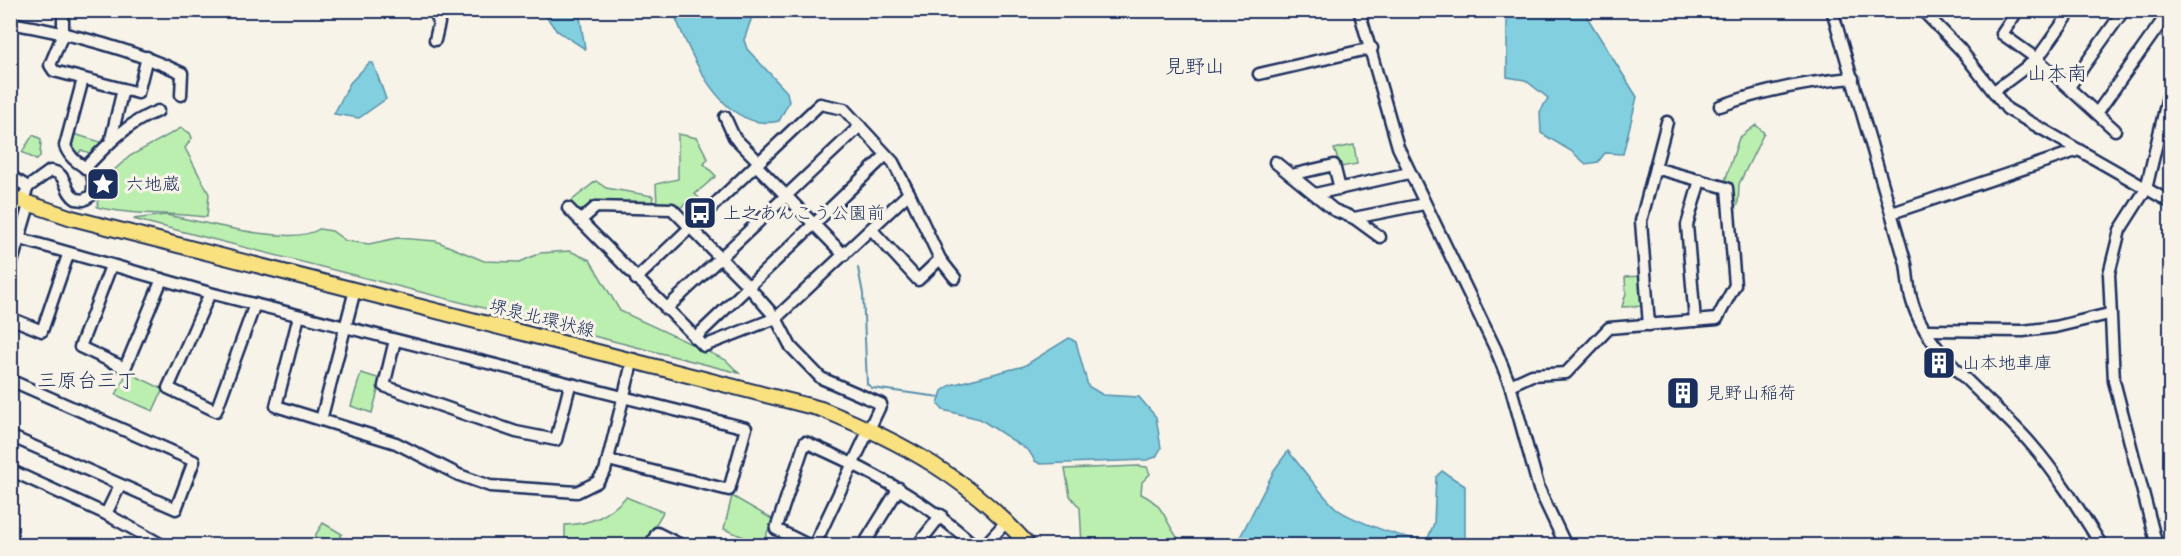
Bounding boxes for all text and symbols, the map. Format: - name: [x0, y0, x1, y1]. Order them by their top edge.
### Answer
- district label: 見野山: [1165, 57, 1225, 81]
- district label: 山本南: [2027, 63, 2087, 88]
- place icon: 六地蔵: [85, 166, 121, 202]
- place label: 六地蔵: [126, 175, 180, 197]
- bus stop icon: 上之あんこう公園前: [682, 195, 718, 231]
- place label: 上之あんこう公園前: [723, 204, 885, 226]
- street label: 堺泉北環状線: [486, 296, 597, 344]
- building icon: 山本地車庫: [1921, 345, 1957, 381]
- place label: 山本地車庫: [1962, 354, 2052, 376]
- district label: 三原台三丁: [37, 370, 137, 395]
- building icon: 見野山稲荷: [1665, 375, 1701, 411]
- place label: 見野山稲荷: [1706, 384, 1796, 406]

